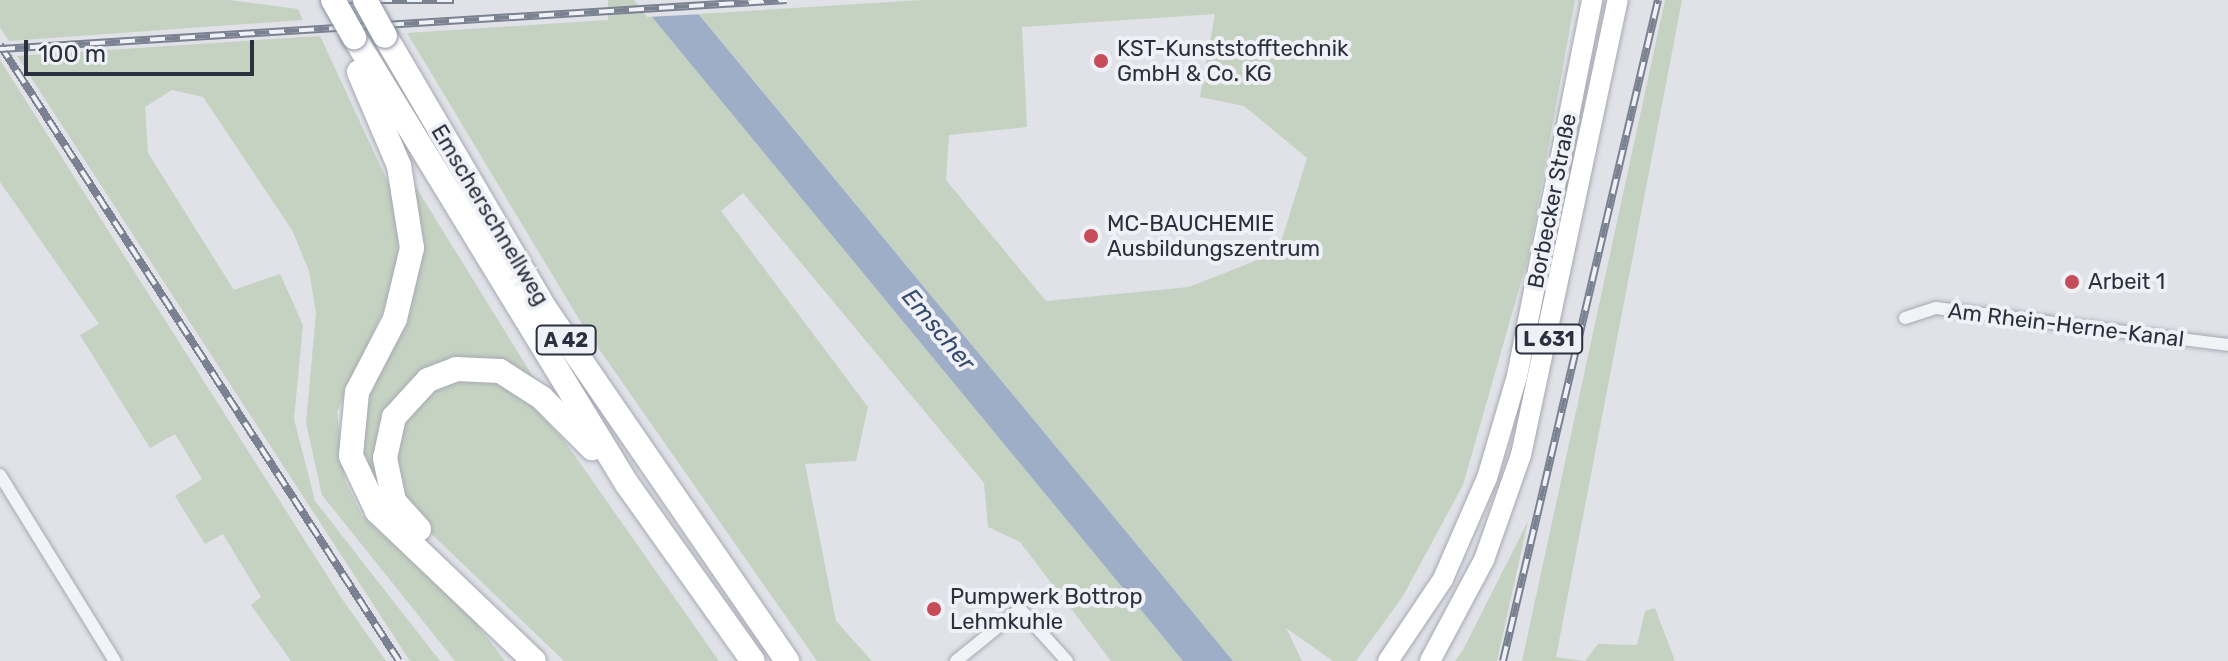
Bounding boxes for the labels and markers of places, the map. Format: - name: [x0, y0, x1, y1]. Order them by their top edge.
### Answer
- place label: KST-Kunststofftechnik GmbH & Co. KG: [1117, 35, 1348, 86]
- marker: KST-Kunststofftechnik GmbH & Co. KG: [1092, 52, 1110, 70]
- place label: MC-BAUCHEMIE Ausbildungszentrum: [1107, 210, 1320, 262]
- marker: MC-BAUCHEMIE Ausbildungszentrum: [1082, 227, 1100, 245]
- place label: Arbeit 1: [2088, 269, 2165, 295]
- marker: Arbeit 1: [2063, 273, 2081, 291]
- place label: Pumpwerk Bottrop Lehmkuhle: [950, 583, 1143, 634]
- marker: Pumpwerk Bottrop Lehmkuhle: [925, 600, 943, 618]

